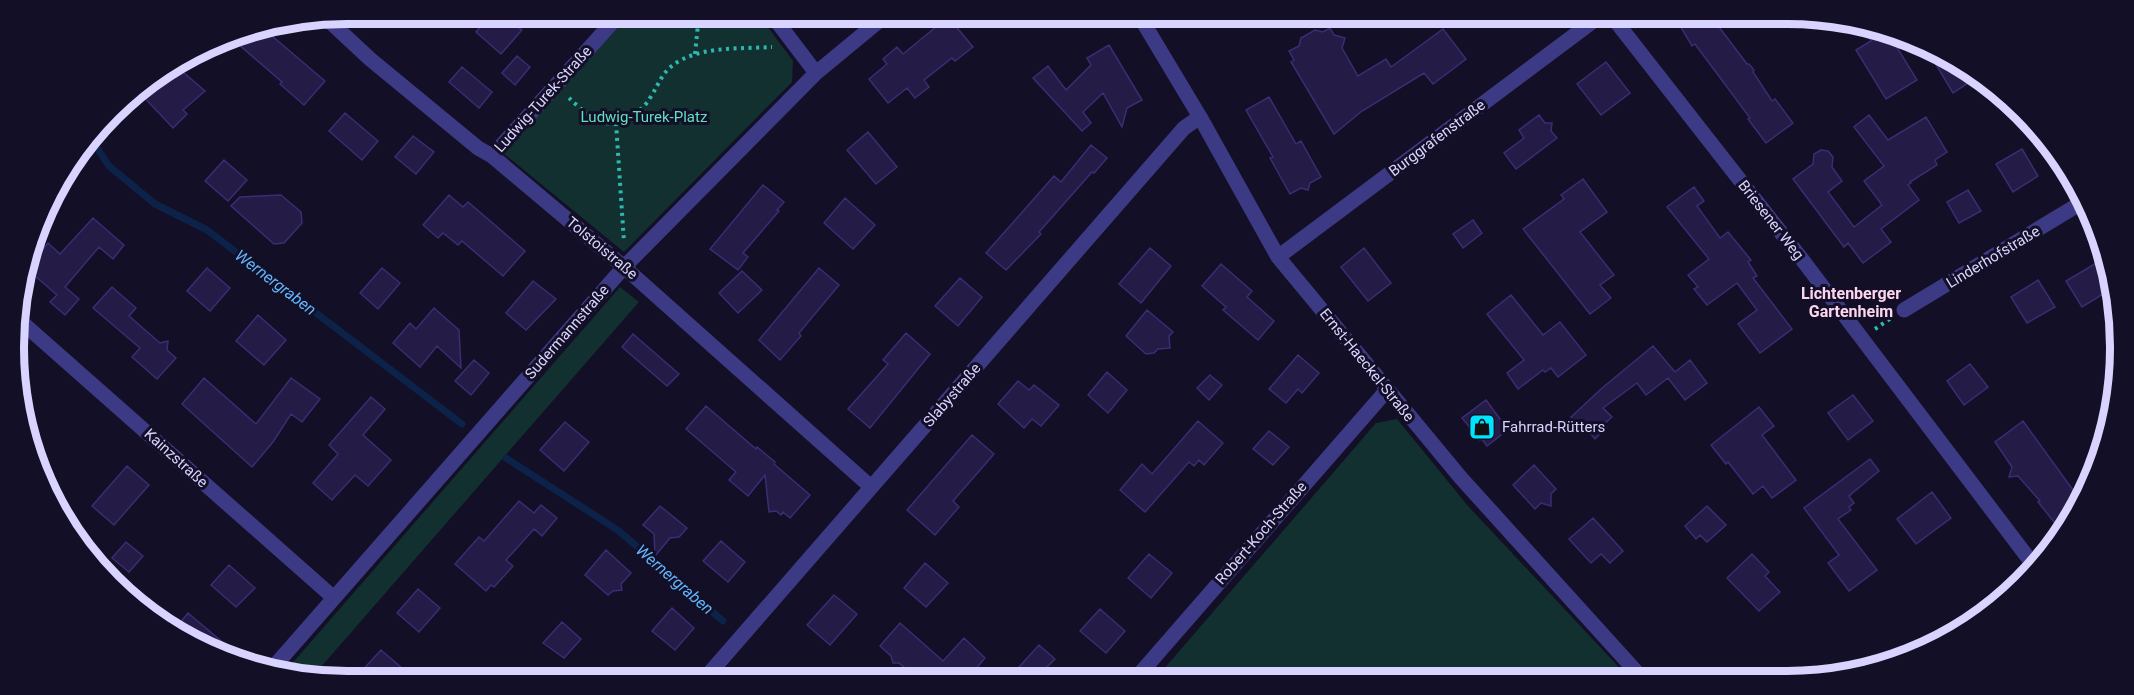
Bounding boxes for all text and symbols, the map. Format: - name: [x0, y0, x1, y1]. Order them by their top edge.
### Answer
- street label: Ludwig-Turek-Straße: [491, 42, 595, 156]
- street label: Burggrafenstraße: [1385, 96, 1489, 180]
- park label: Ludwig-Turek-Platz: [581, 108, 707, 126]
- street label: Briesener Weg: [1734, 177, 1808, 263]
- street label: Tolstoistraße: [563, 213, 641, 283]
- street label: Linderhofstraße: [1943, 222, 2043, 292]
- water label: Wernergraben: [231, 246, 320, 319]
- street label: Sudermannstraße: [521, 281, 613, 383]
- district label: Lichtenberger Gartenheim: [1801, 284, 1901, 321]
- street label: Ernst-Haeckel-Straße: [1316, 305, 1418, 425]
- street label: Slabystraße: [919, 359, 985, 431]
- shop icon: Fahrrad-Rütters: [1467, 412, 1497, 442]
- place label: Fahrrad-Rütters: [1502, 418, 1605, 436]
- street label: Kainzstraße: [140, 425, 212, 491]
- street label: Robert-Koch-Straße: [1211, 478, 1311, 588]
- water label: Wernergraben: [632, 541, 717, 618]

